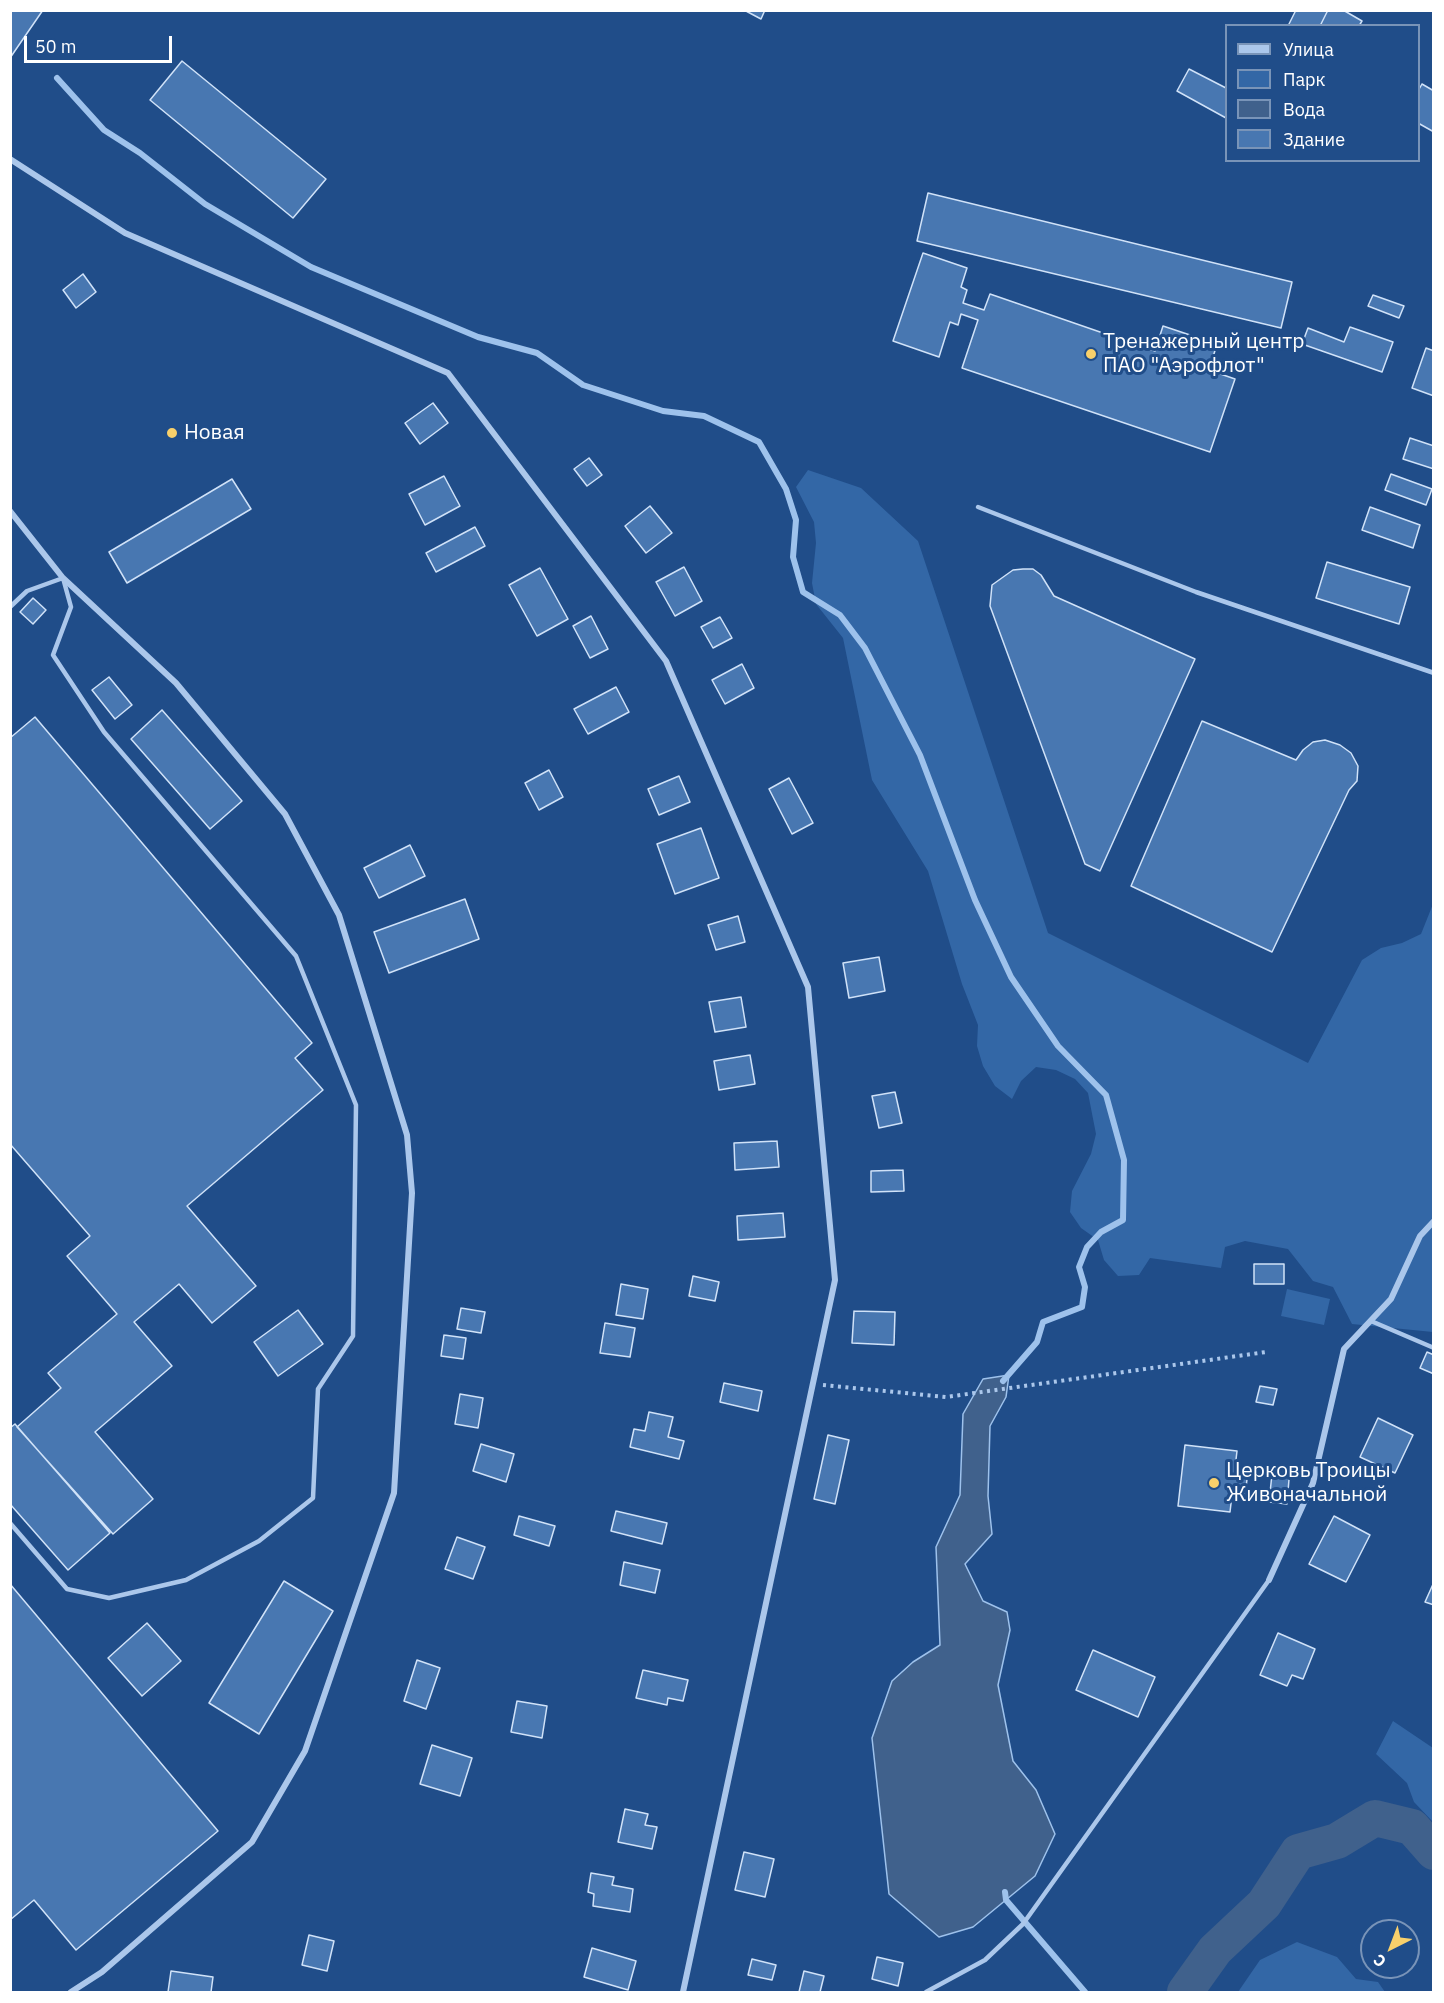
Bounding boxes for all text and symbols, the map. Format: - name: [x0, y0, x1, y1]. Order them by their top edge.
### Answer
- scale bar: [27, 24, 176, 62]
- legend: [1225, 24, 1420, 162]
- text: 50 m: [35, 35, 77, 58]
- text: Улица: [1283, 38, 1334, 61]
- text: Парк: [1283, 68, 1325, 91]
- text: Вода: [1283, 98, 1325, 121]
- text: Здание: [1283, 128, 1345, 151]
- place label: Тренажерный центр ПАО "Аэрофлот": [1103, 329, 1304, 379]
- marker: Тренажерный центр ПАО "Аэрофлот": [1084, 347, 1098, 361]
- place label: Новая: [184, 420, 245, 446]
- marker: Новая: [165, 426, 179, 440]
- place label: Церковь Троицы Живоначальной: [1226, 1458, 1391, 1508]
- marker: Церковь Троицы Живоначальной: [1207, 1476, 1221, 1490]
- north arrow: [1360, 1919, 1420, 1979]
- text: С: [1369, 1950, 1390, 1972]

